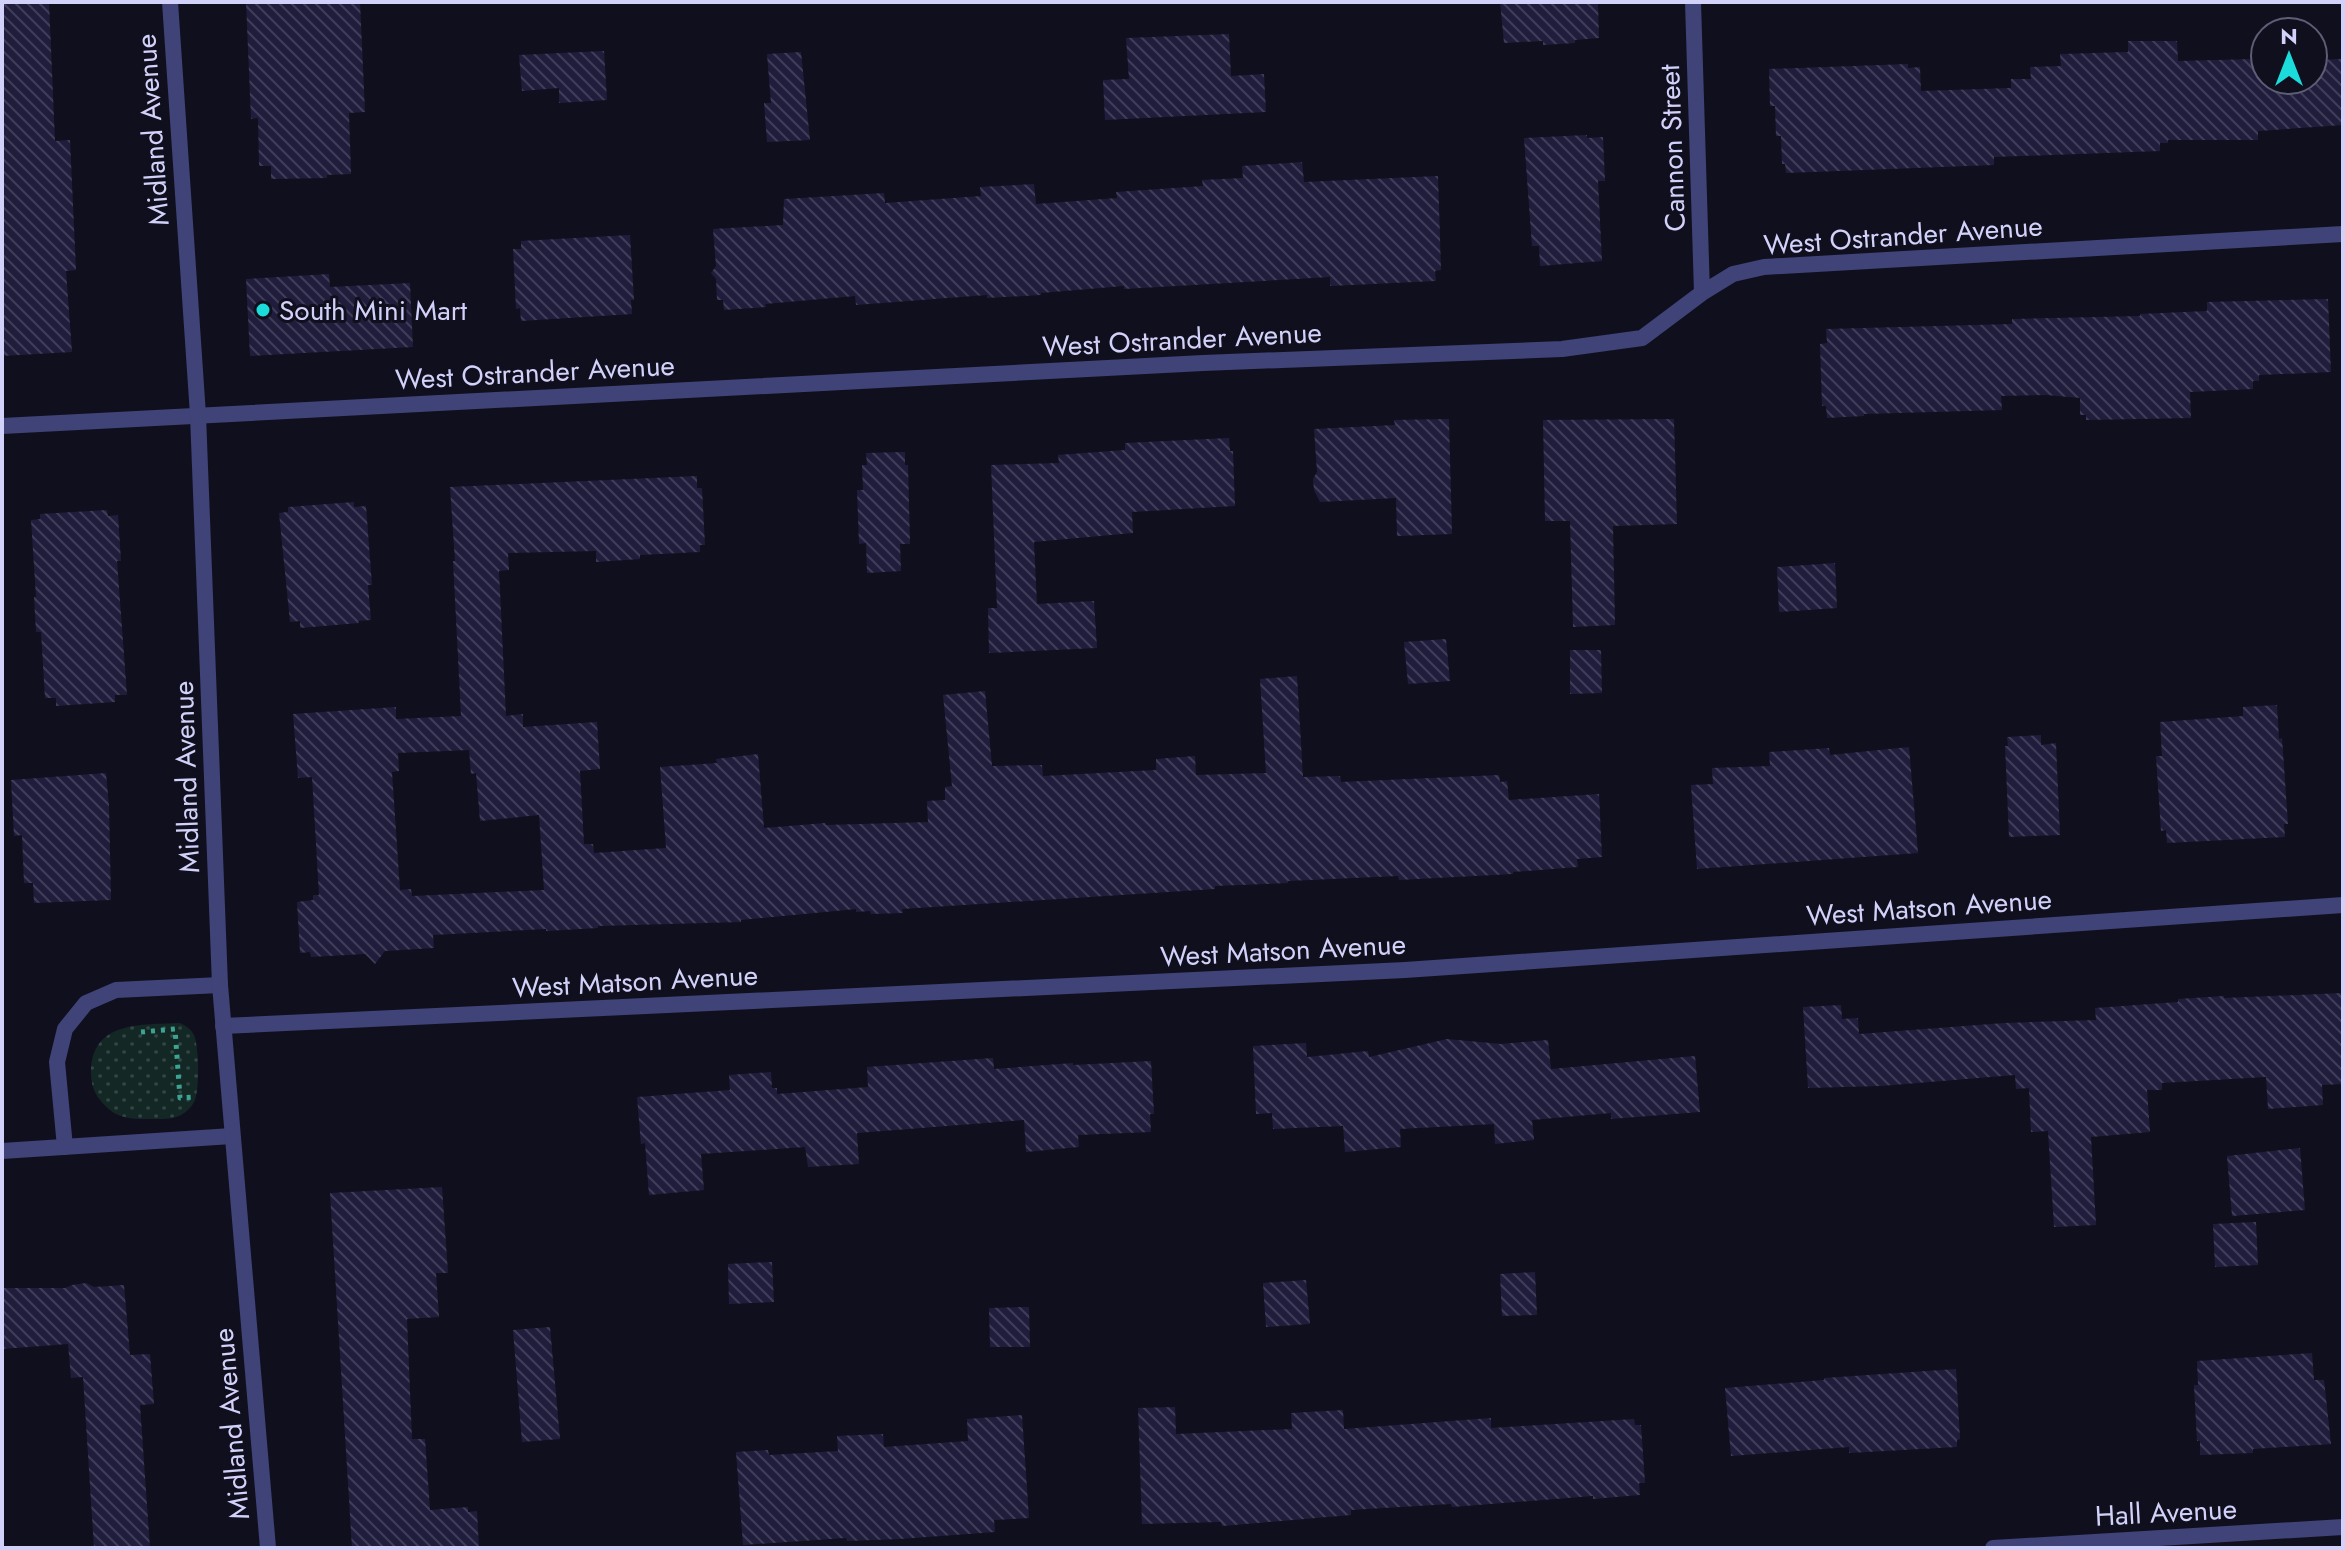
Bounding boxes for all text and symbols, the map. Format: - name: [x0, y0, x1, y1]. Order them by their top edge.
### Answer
- north arrow: [2249, 16, 2329, 96]
- text: N: [2280, 20, 2298, 52]
- street label: Midland Avenue: [125, 33, 180, 227]
- street label: Cannon Street: [1649, 63, 1696, 232]
- street label: West Ostrander Avenue: [1762, 205, 2044, 266]
- place label: South Mini Mart: [279, 290, 467, 331]
- marker: South Mini Mart: [254, 301, 272, 319]
- street label: West Ostrander Avenue: [1041, 312, 1323, 367]
- street label: West Ostrander Avenue: [394, 345, 676, 400]
- street label: Midland Avenue: [163, 680, 210, 874]
- street label: West Matson Avenue: [1805, 878, 2053, 937]
- street label: West Matson Avenue: [1159, 924, 1407, 977]
- street label: West Matson Avenue: [511, 955, 759, 1008]
- street label: Midland Avenue: [203, 1326, 260, 1521]
- street label: Hall Avenue: [2094, 1488, 2238, 1537]

